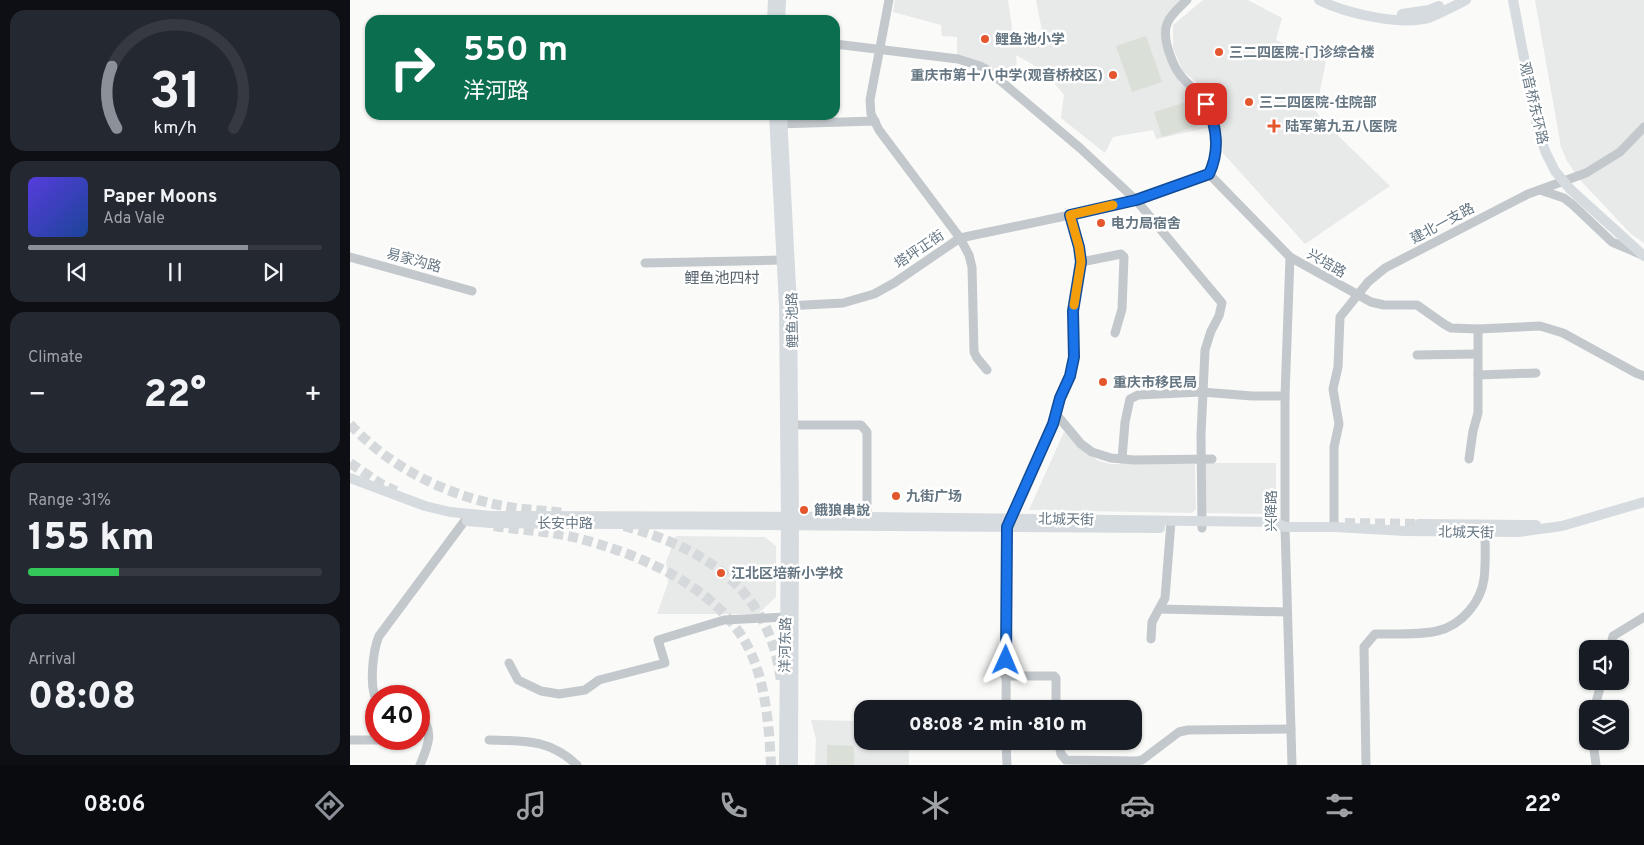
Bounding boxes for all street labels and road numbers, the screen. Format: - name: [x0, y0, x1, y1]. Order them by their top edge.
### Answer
- street label: 观音桥东环路: [1515, 60, 1551, 146]
- street label: 建北一支路: [1407, 200, 1478, 248]
- street label: 塔坪正街: [892, 228, 948, 273]
- street label: 易家沟路: [384, 245, 443, 277]
- street label: 兴培路: [1304, 246, 1349, 282]
- street label: 鲤鱼池路: [784, 292, 802, 348]
- street label: 兴降路: [1264, 490, 1281, 532]
- street label: 北城天街: [1038, 511, 1094, 529]
- street label: 长安中路: [537, 516, 593, 533]
- street label: 北城天街: [1438, 524, 1494, 542]
- street label: 洋河东路: [778, 617, 795, 673]

